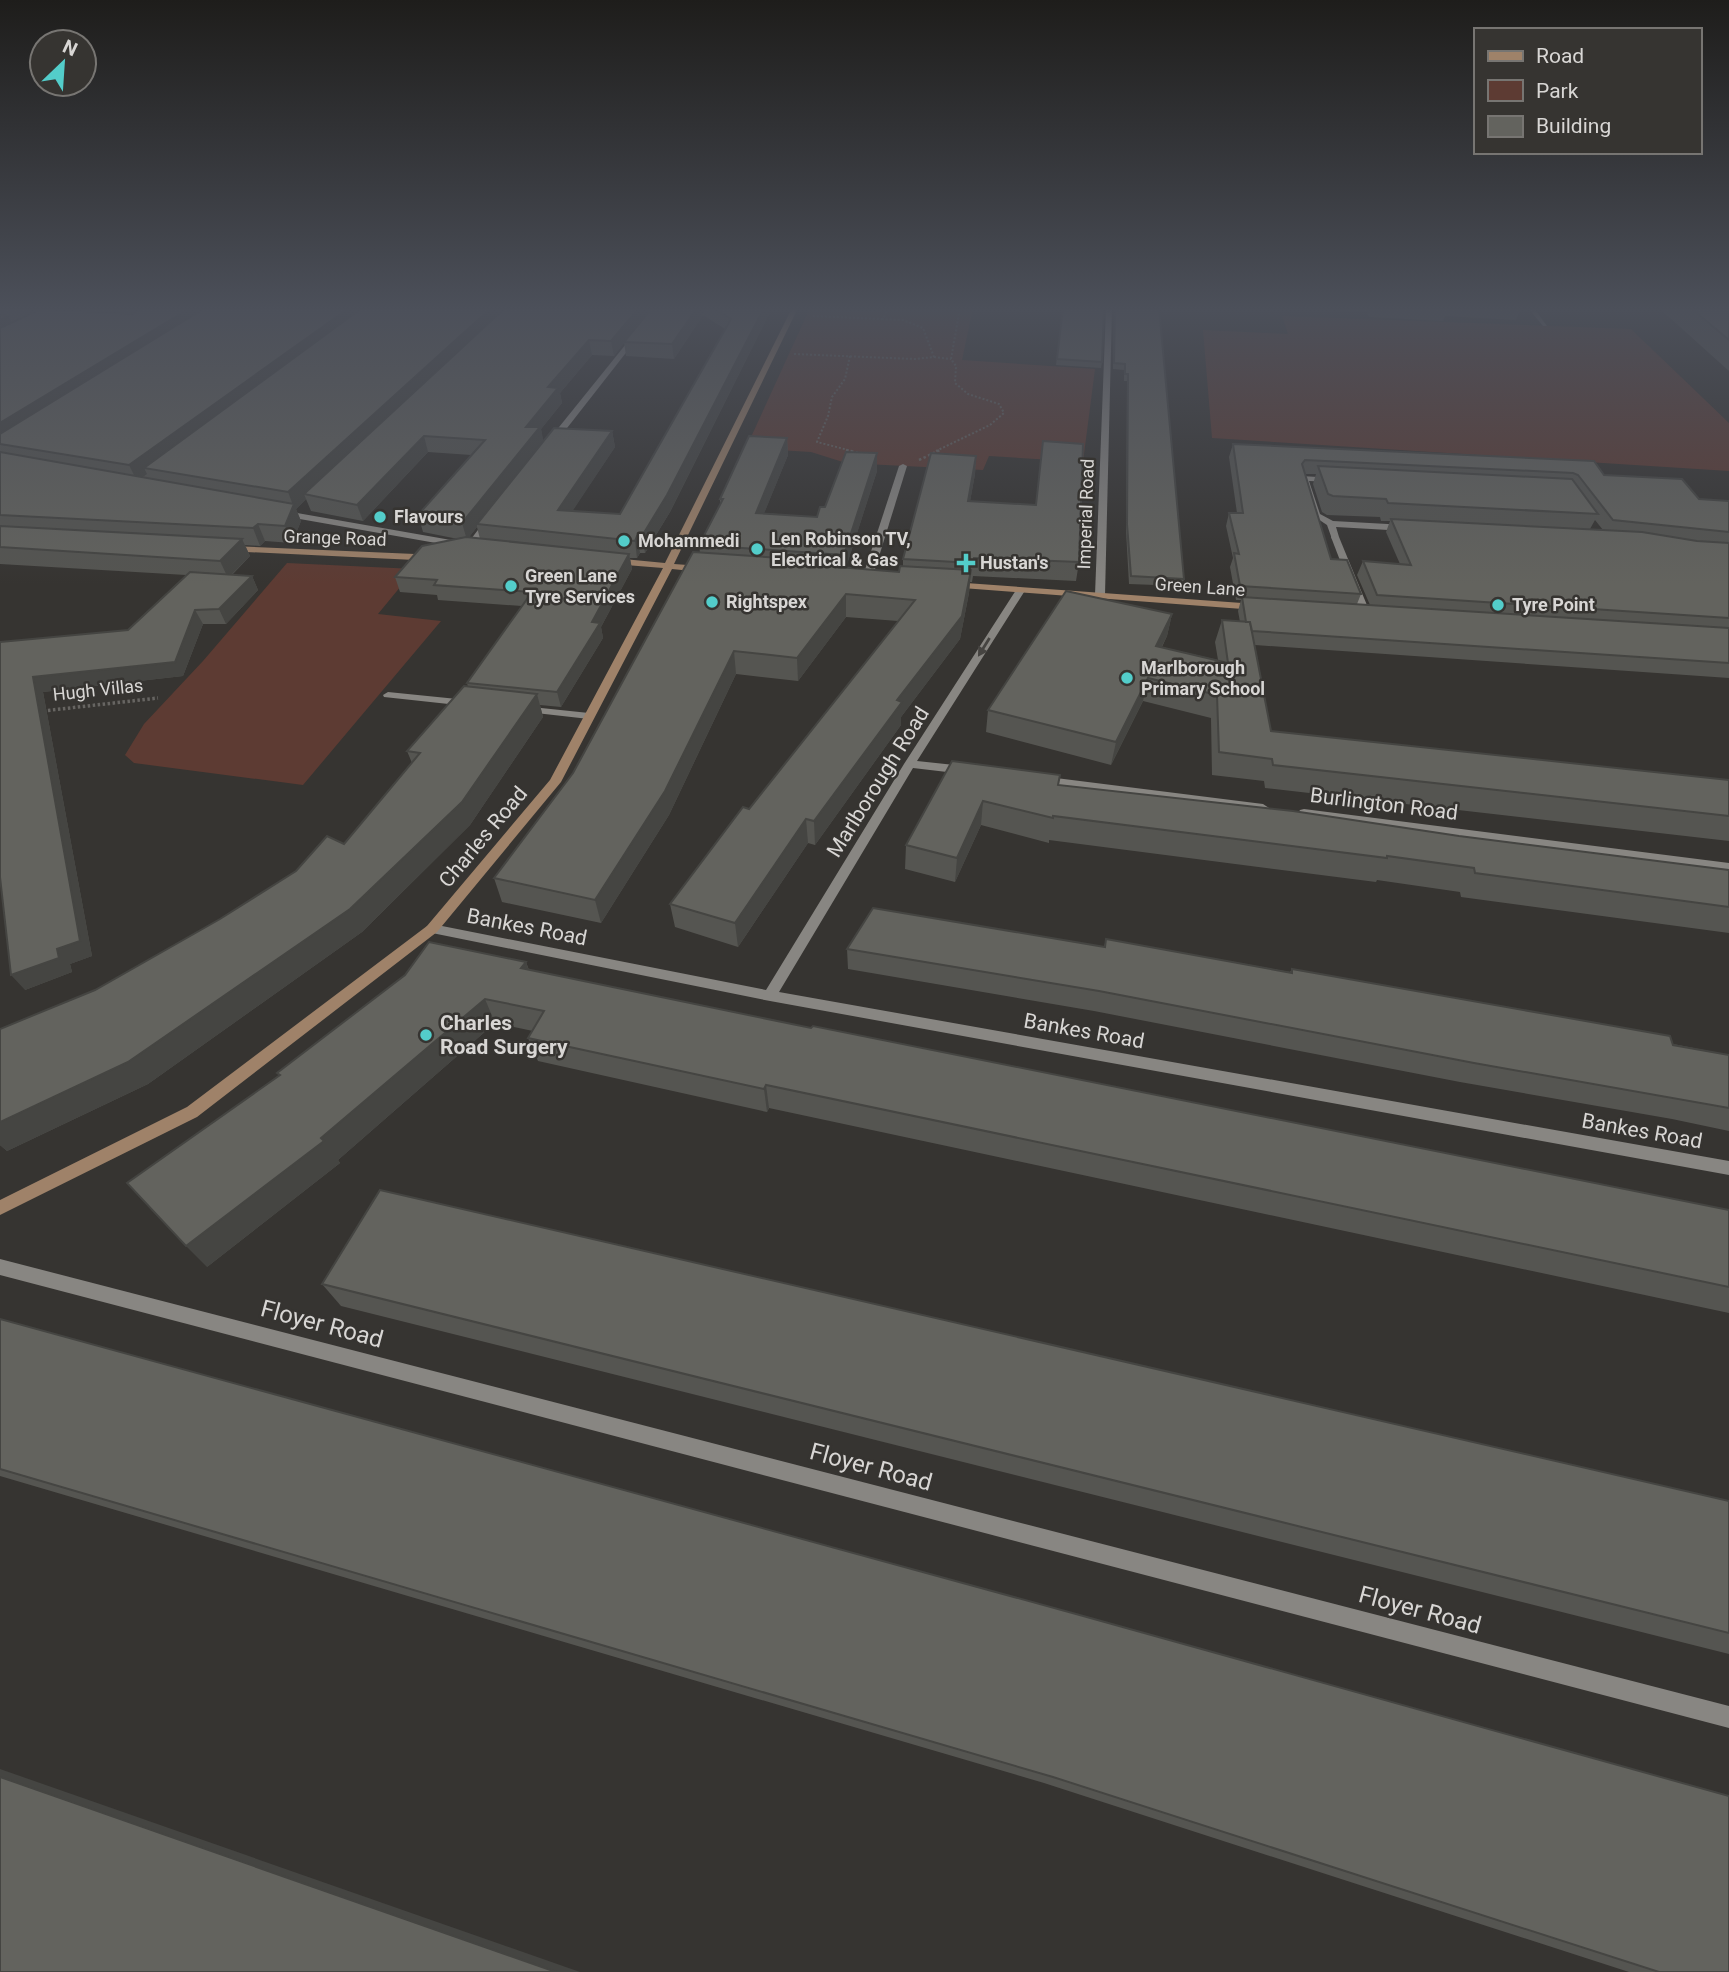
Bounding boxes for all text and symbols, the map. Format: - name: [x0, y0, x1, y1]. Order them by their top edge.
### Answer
- north arrow: [28, 28, 98, 98]
- legend: [1474, 28, 1701, 154]
- text: N: [59, 35, 81, 61]
- text: Road: [1536, 44, 1584, 68]
- text: Park: [1536, 79, 1579, 103]
- text: Building: [1536, 114, 1611, 138]
- street label: Imperial Road: [1073, 458, 1098, 570]
- place label: Flavours: [394, 506, 463, 527]
- marker: Flavours: [372, 509, 388, 525]
- street label: Grange Road: [283, 525, 387, 550]
- place label: Len Robinson TV, Electrical & Gas: [771, 528, 911, 570]
- place label: Mohammedi: [638, 530, 739, 551]
- marker: Mohammedi: [616, 533, 632, 549]
- marker: Len Robinson TV, Electrical & Gas: [749, 541, 765, 557]
- place label: Hustan's: [980, 552, 1048, 573]
- marker: Hustan's: [958, 555, 974, 571]
- place label: Green Lane Tyre Services: [525, 565, 635, 607]
- street label: Green Lane: [1154, 573, 1246, 600]
- marker: Green Lane Tyre Services: [503, 578, 519, 594]
- place label: Rightspex: [726, 591, 808, 612]
- marker: Rightspex: [704, 594, 720, 610]
- place label: Tyre Point: [1512, 594, 1595, 615]
- marker: Tyre Point: [1490, 597, 1506, 613]
- one-way arrow: [978, 637, 991, 657]
- place label: Marlborough Primary School: [1141, 657, 1265, 699]
- marker: Marlborough Primary School: [1119, 670, 1135, 686]
- street label: Hugh Villas: [52, 674, 144, 705]
- street label: Marlborough Road: [822, 702, 934, 862]
- street label: Charles Road: [434, 782, 532, 892]
- street label: Burlington Road: [1309, 783, 1459, 825]
- street label: Bankes Road: [465, 904, 589, 950]
- street label: Bankes Road: [1022, 1009, 1146, 1053]
- place label: Charles Road Surgery: [440, 1011, 568, 1059]
- marker: Charles Road Surgery: [418, 1027, 434, 1043]
- street label: Bankes Road: [1580, 1109, 1704, 1153]
- street label: Floyer Road: [258, 1294, 386, 1354]
- street label: Floyer Road: [807, 1437, 935, 1497]
- street label: Floyer Road: [1356, 1580, 1484, 1640]

